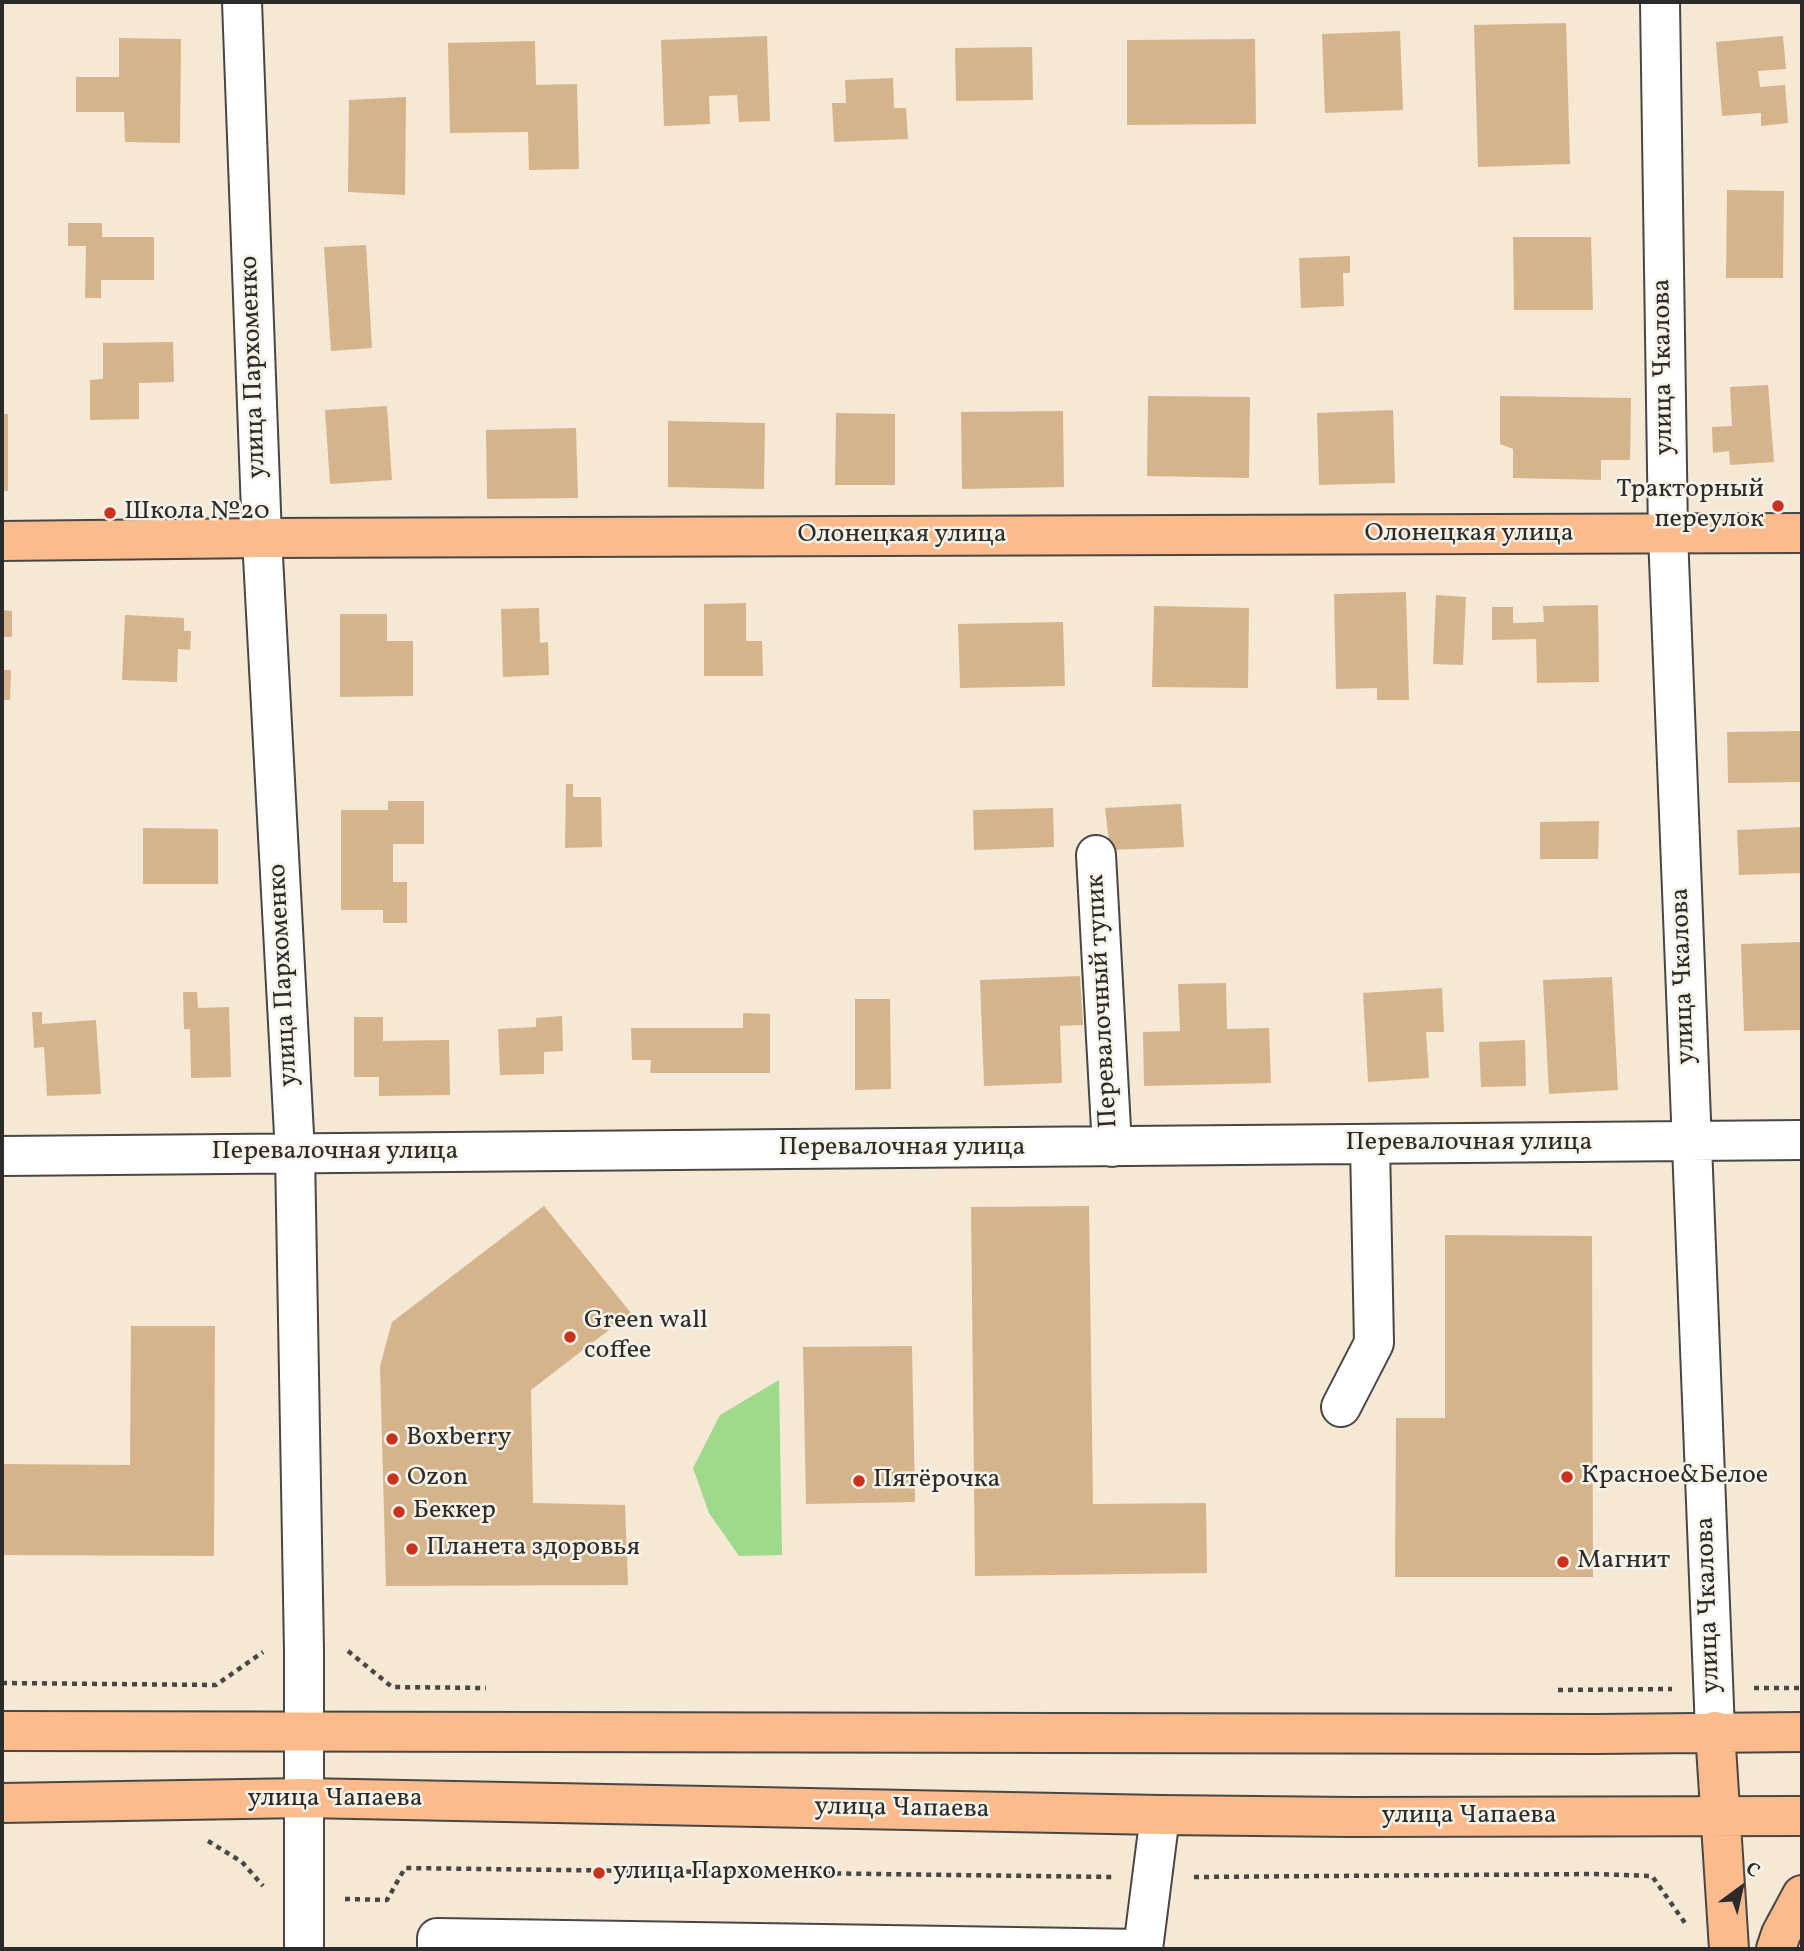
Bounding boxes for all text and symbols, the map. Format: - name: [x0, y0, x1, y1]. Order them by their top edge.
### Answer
- street label: улица Пархоменко: [236, 255, 274, 479]
- street label: улица Чкалова: [1648, 278, 1682, 456]
- place label: Тракторный переулок: [1616, 475, 1764, 536]
- place label: Школа №20: [124, 497, 270, 529]
- marker: Тракторный переулок: [1770, 498, 1786, 514]
- marker: Школа №20: [102, 505, 118, 521]
- street label: Олонецкая улица: [1364, 519, 1574, 551]
- street label: Олонецкая улица: [797, 520, 1007, 552]
- street label: улица Пархоменко: [264, 863, 306, 1087]
- street label: Перевалочный тупик: [1082, 873, 1126, 1129]
- street label: улица Чкалова: [1666, 887, 1704, 1065]
- street label: Перевалочная улица: [1346, 1128, 1592, 1160]
- street label: Перевалочная улица: [779, 1133, 1025, 1165]
- street label: Перевалочная улица: [212, 1137, 458, 1169]
- place label: Green wall coffee: [584, 1306, 708, 1368]
- marker: Green wall coffee: [562, 1329, 578, 1345]
- place label: Boxberry: [406, 1423, 511, 1455]
- marker: Boxberry: [384, 1431, 400, 1447]
- place label: Красное&Белое: [1581, 1461, 1768, 1493]
- place label: Ozon: [407, 1463, 468, 1495]
- place label: Пятёрочка: [873, 1465, 1001, 1497]
- marker: Красное&Белое: [1559, 1469, 1575, 1485]
- marker: Ozon: [385, 1471, 401, 1487]
- marker: Пятёрочка: [851, 1473, 867, 1489]
- place label: Беккер: [413, 1496, 496, 1528]
- marker: Беккер: [391, 1504, 407, 1520]
- street label: улица Чкалова: [1691, 1516, 1729, 1694]
- place label: Планета здоровья: [426, 1533, 640, 1565]
- marker: Планета здоровья: [404, 1541, 420, 1557]
- place label: Магнит: [1577, 1546, 1670, 1578]
- marker: Магнит: [1555, 1554, 1571, 1570]
- street label: улица Чапаева: [247, 1784, 423, 1816]
- street label: улица Чапаева: [814, 1793, 990, 1827]
- street label: улица Чапаева: [1381, 1801, 1557, 1833]
- north arrow: [1706, 1853, 1776, 1923]
- text: С: [1740, 1856, 1765, 1885]
- place label: улица Пархоменко: [613, 1857, 836, 1889]
- marker: улица Пархоменко: [591, 1865, 607, 1881]

